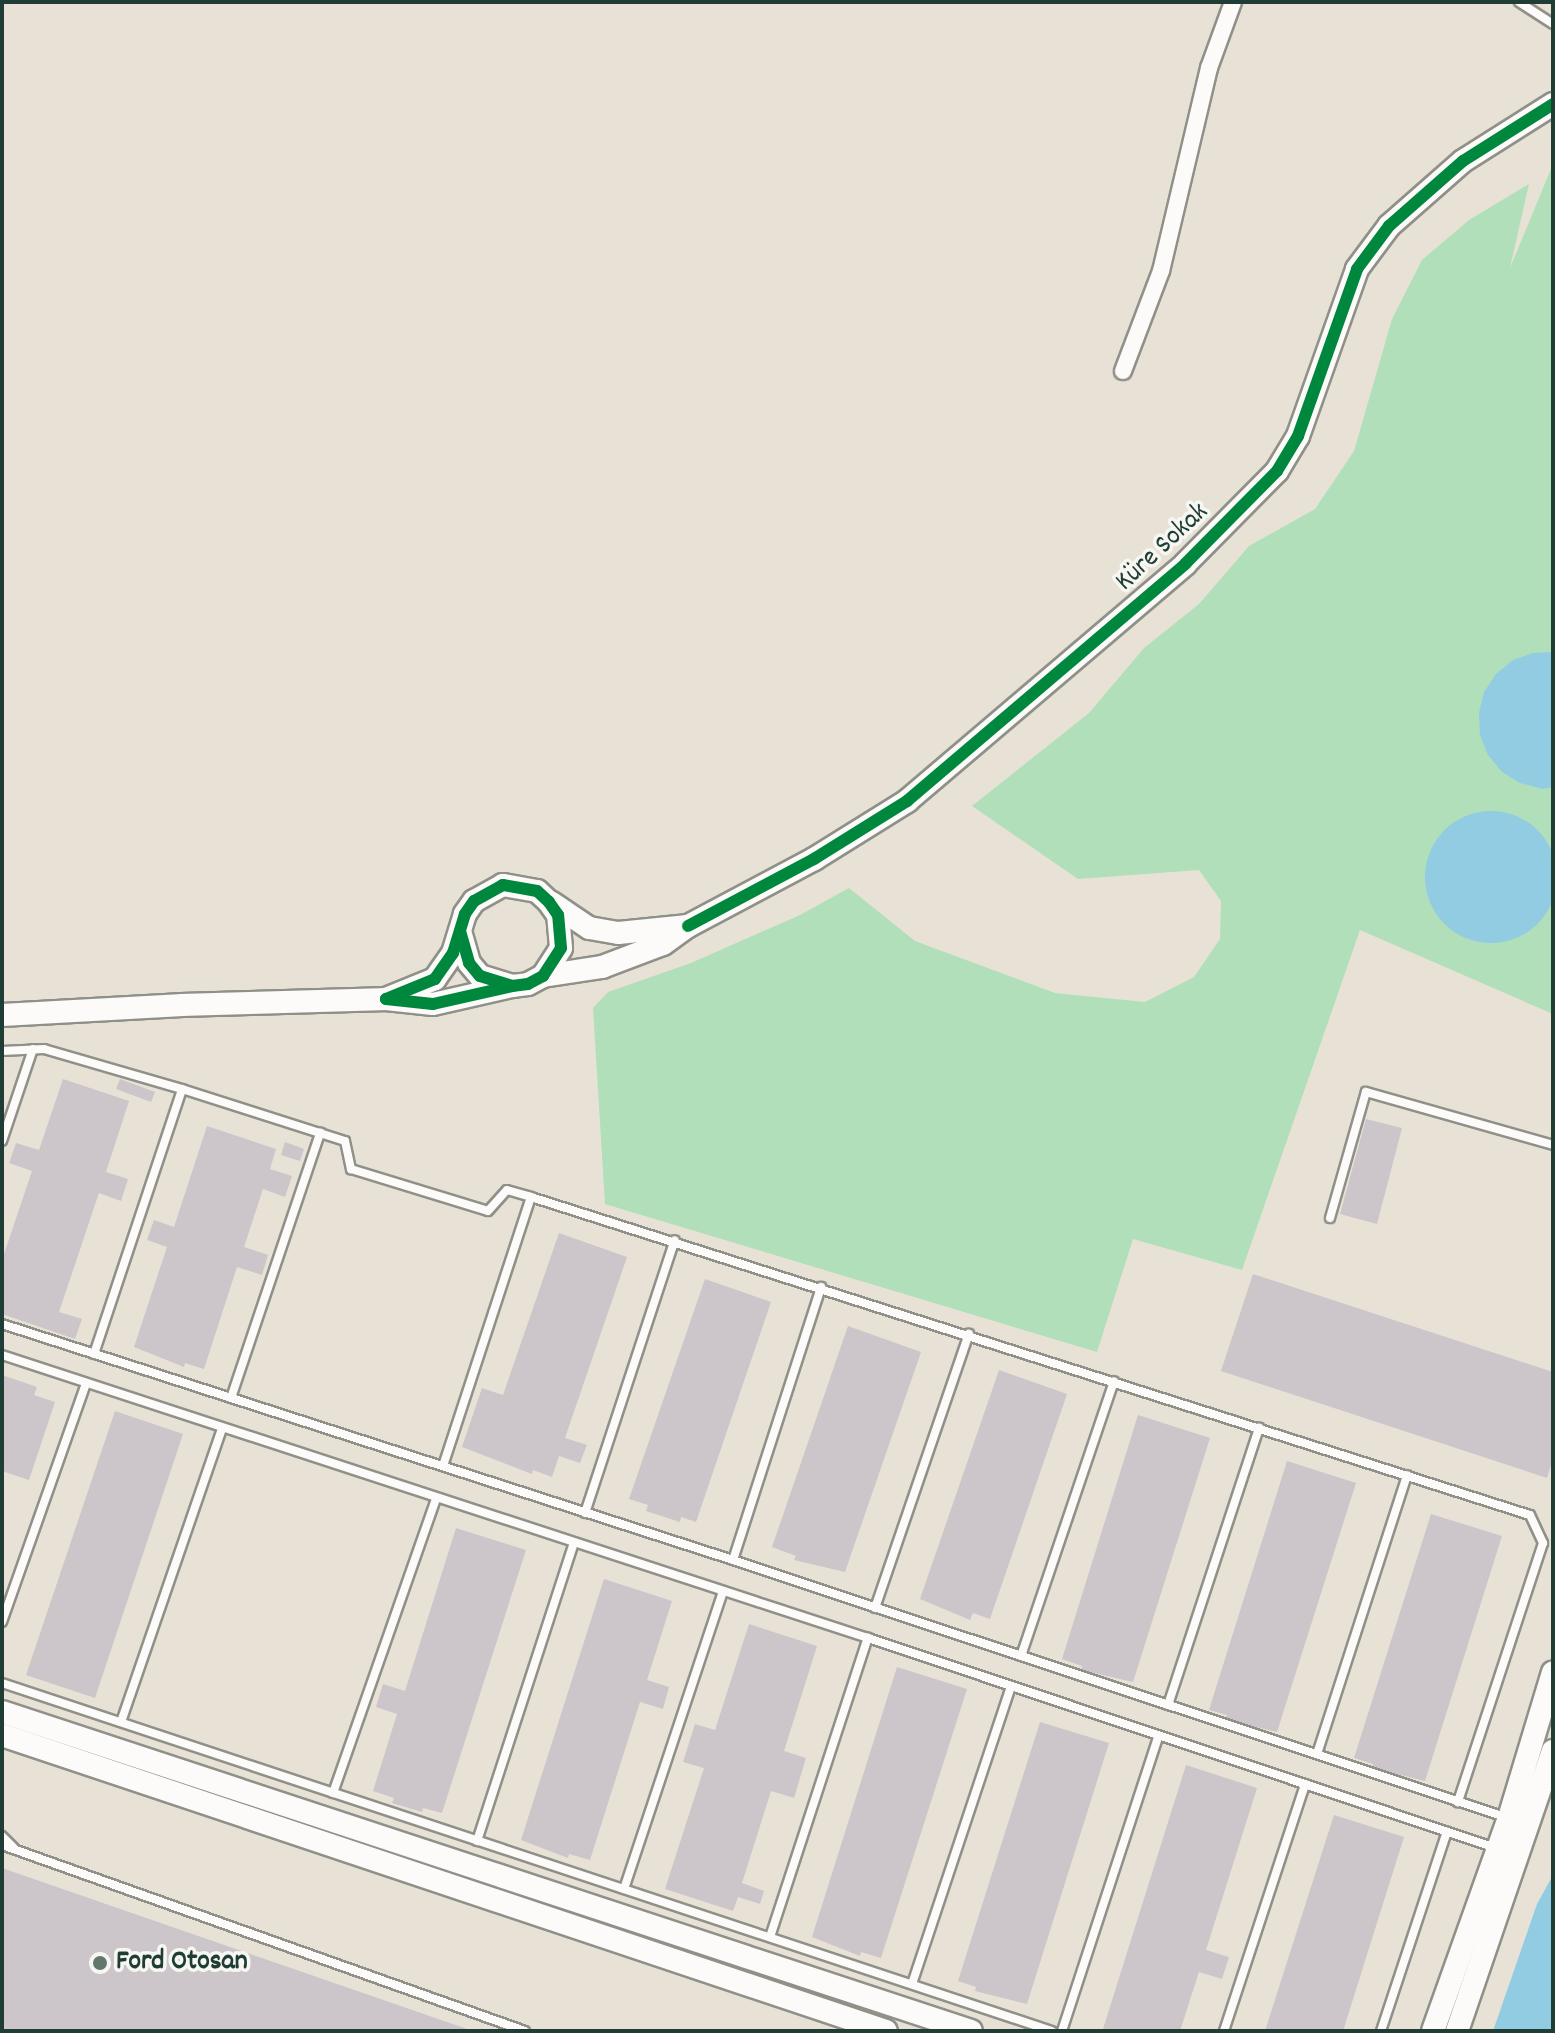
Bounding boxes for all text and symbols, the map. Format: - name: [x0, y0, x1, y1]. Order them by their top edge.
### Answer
- street label: Küre Sokak: [1109, 496, 1217, 600]
- place label: Ford Otosan: [116, 1946, 248, 1980]
- marker: Ford Otosan: [91, 1954, 109, 1972]

